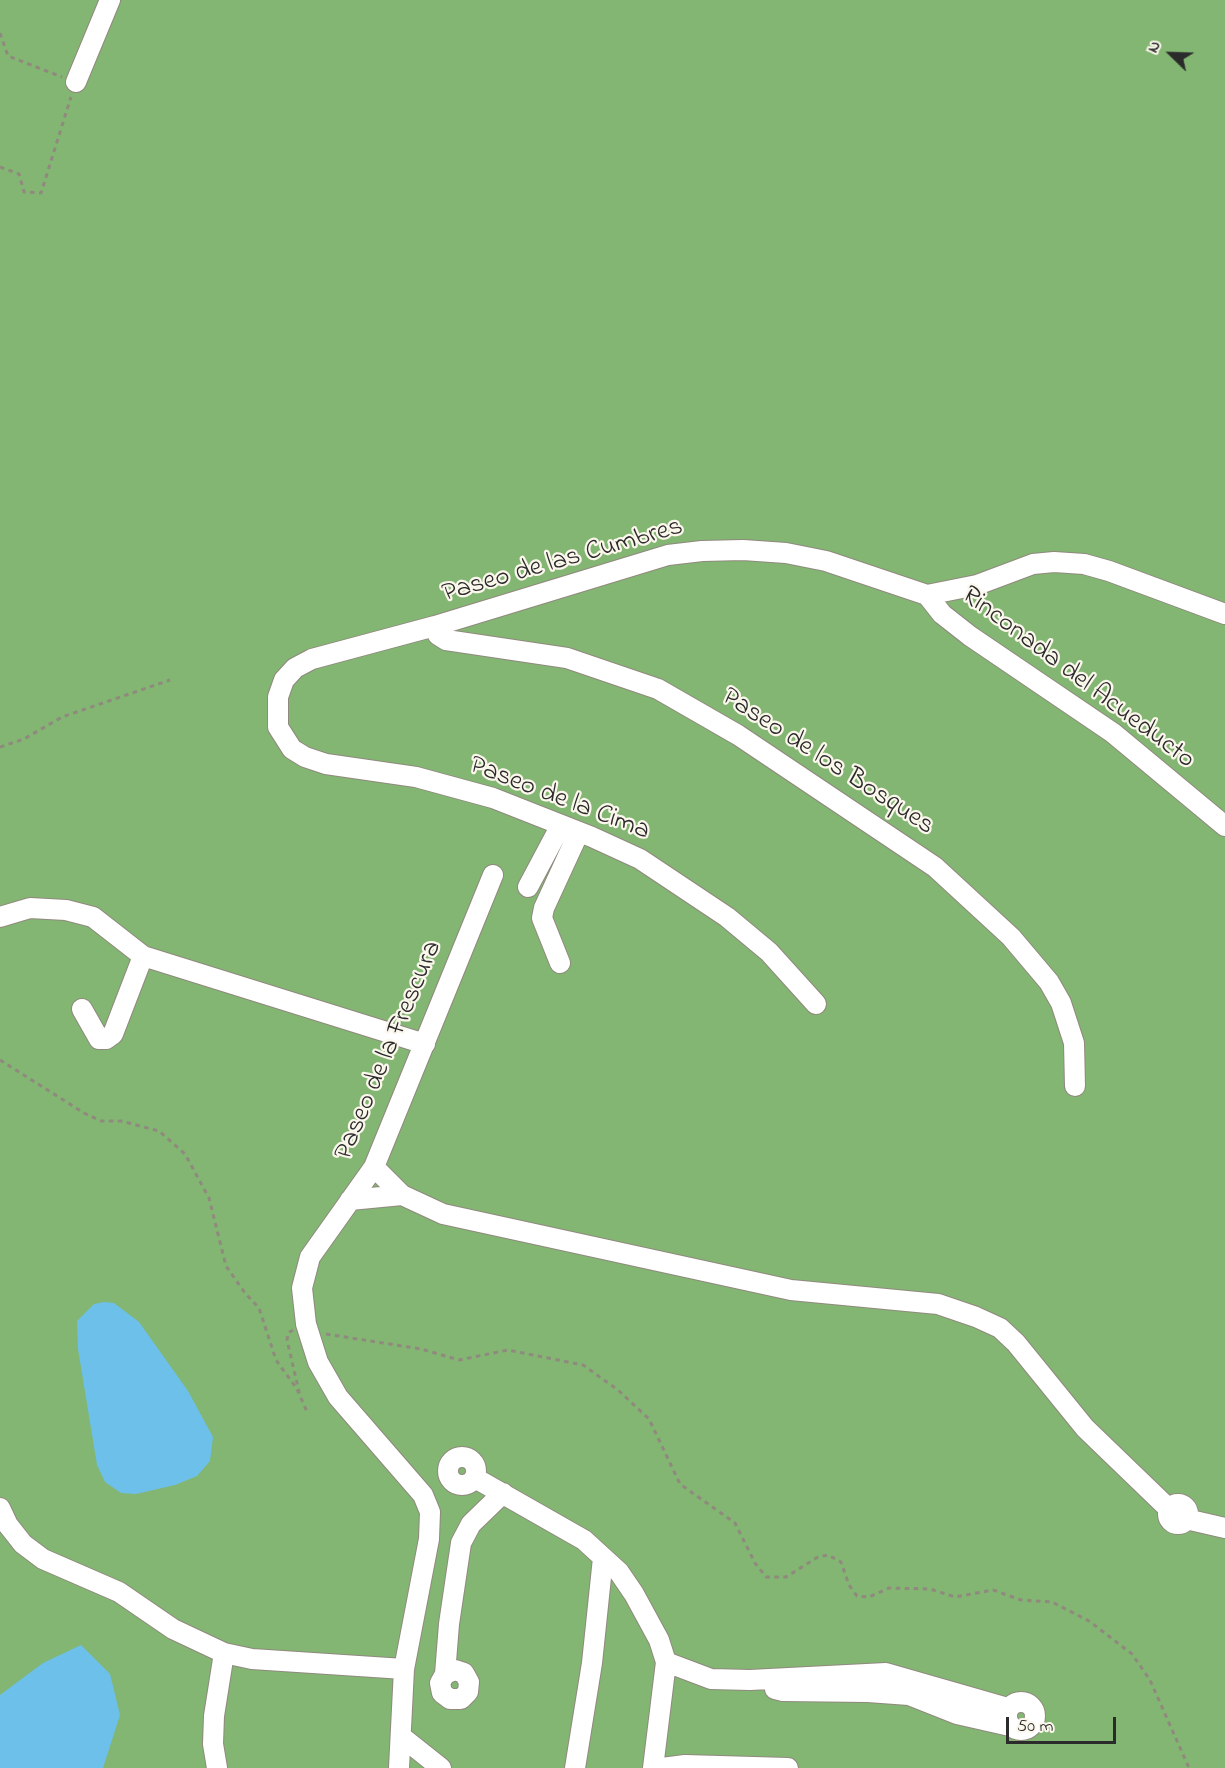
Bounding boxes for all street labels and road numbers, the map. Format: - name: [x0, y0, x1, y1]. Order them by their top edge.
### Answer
- street label: Paseo de las Cumbres: [439, 512, 687, 612]
- street label: Rinconada del Acueducto: [954, 581, 1200, 777]
- street label: Paseo de los Bosques: [715, 682, 939, 844]
- street label: Paseo de la Cima: [464, 751, 654, 849]
- street label: Paseo de la Frescura: [329, 937, 451, 1165]

